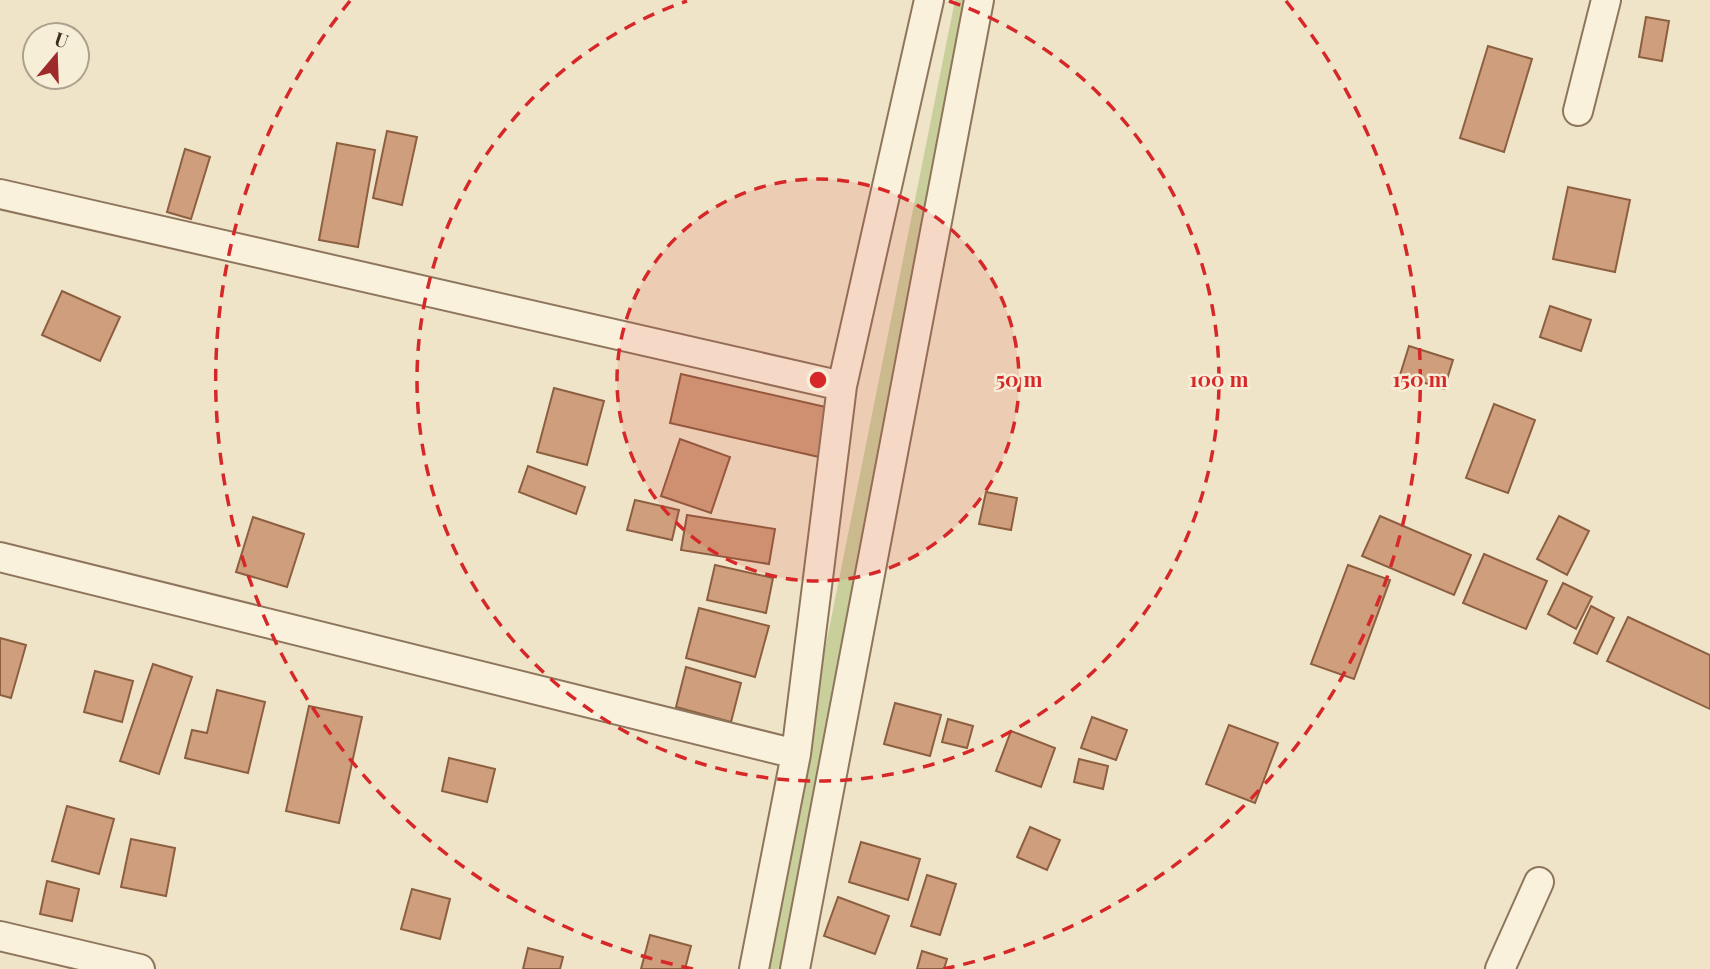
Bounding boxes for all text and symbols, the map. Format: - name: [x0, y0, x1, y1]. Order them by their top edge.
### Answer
- north arrow: [21, 21, 91, 91]
- text: U: [51, 25, 72, 53]
- text: 50 m: [995, 364, 1043, 392]
- text: 100 m: [1189, 364, 1249, 392]
- text: 150 m: [1393, 364, 1447, 392]
- centre of rings: [806, 368, 830, 392]

